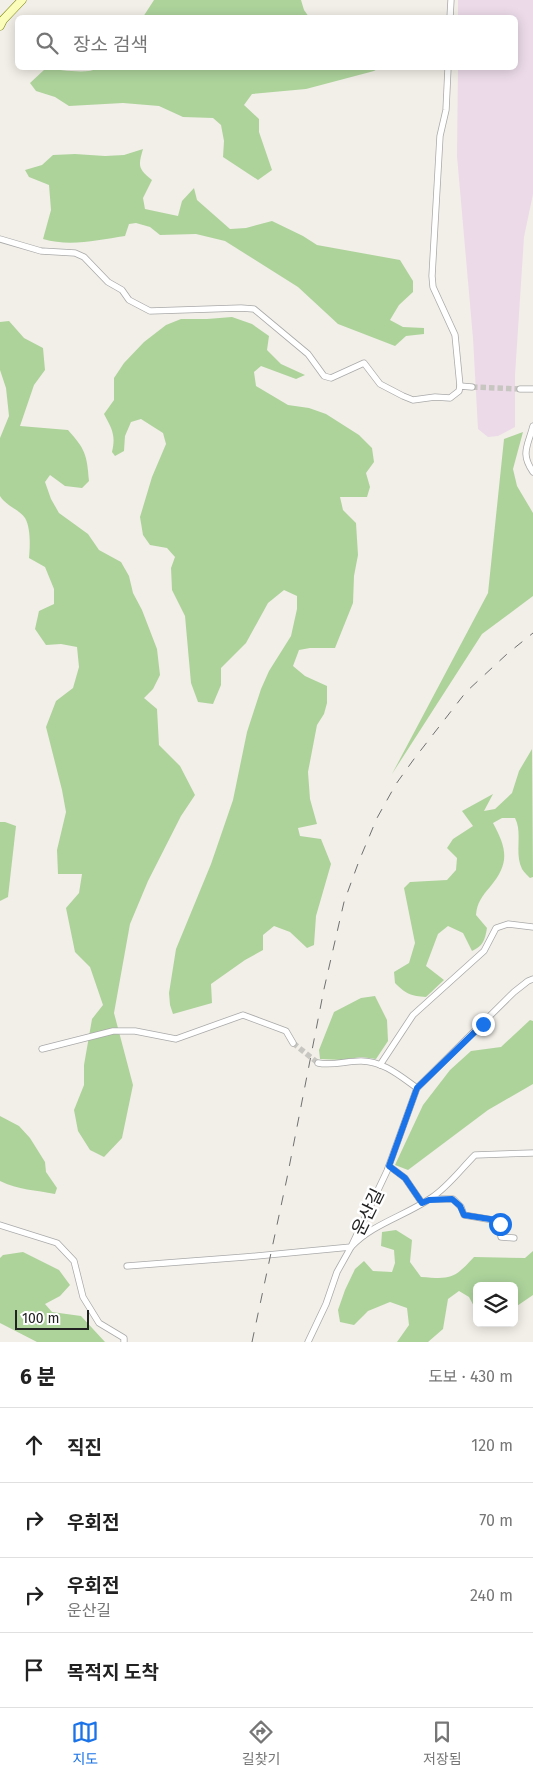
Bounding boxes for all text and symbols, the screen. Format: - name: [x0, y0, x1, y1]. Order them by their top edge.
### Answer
- search box: [15, 15, 518, 70]
- icon: search: [33, 29, 61, 57]
- text: 장소 검색: [73, 33, 148, 56]
- route end: [472, 1013, 495, 1036]
- street label: 운산길: [347, 1185, 389, 1239]
- route start: [489, 1213, 512, 1236]
- map controls: [473, 1282, 518, 1327]
- button: layers: [473, 1282, 518, 1327]
- scale bar: [15, 1307, 89, 1330]
- text: 100 m: [22, 1310, 59, 1327]
- text: 6 분: [20, 1364, 56, 1390]
- text: 도보 · 430 m: [428, 1367, 513, 1386]
- icon: ahead: [20, 1431, 48, 1459]
- text: 직진: [67, 1436, 102, 1459]
- text: 120 m: [471, 1436, 513, 1455]
- icon: right: [20, 1506, 48, 1534]
- text: 우회전: [67, 1511, 119, 1534]
- text: 70 m: [479, 1511, 513, 1530]
- text: 우회전: [67, 1574, 119, 1597]
- icon: right: [20, 1581, 48, 1609]
- text: 240 m: [470, 1586, 513, 1605]
- text: 운산길: [67, 1601, 111, 1620]
- icon: arrive: [20, 1656, 48, 1684]
- text: 목적지 도착: [67, 1661, 159, 1684]
- tab: 지도: [71, 1718, 99, 1768]
- tab: 길찾기: [242, 1718, 280, 1768]
- tab: 저장됨: [423, 1718, 462, 1768]

